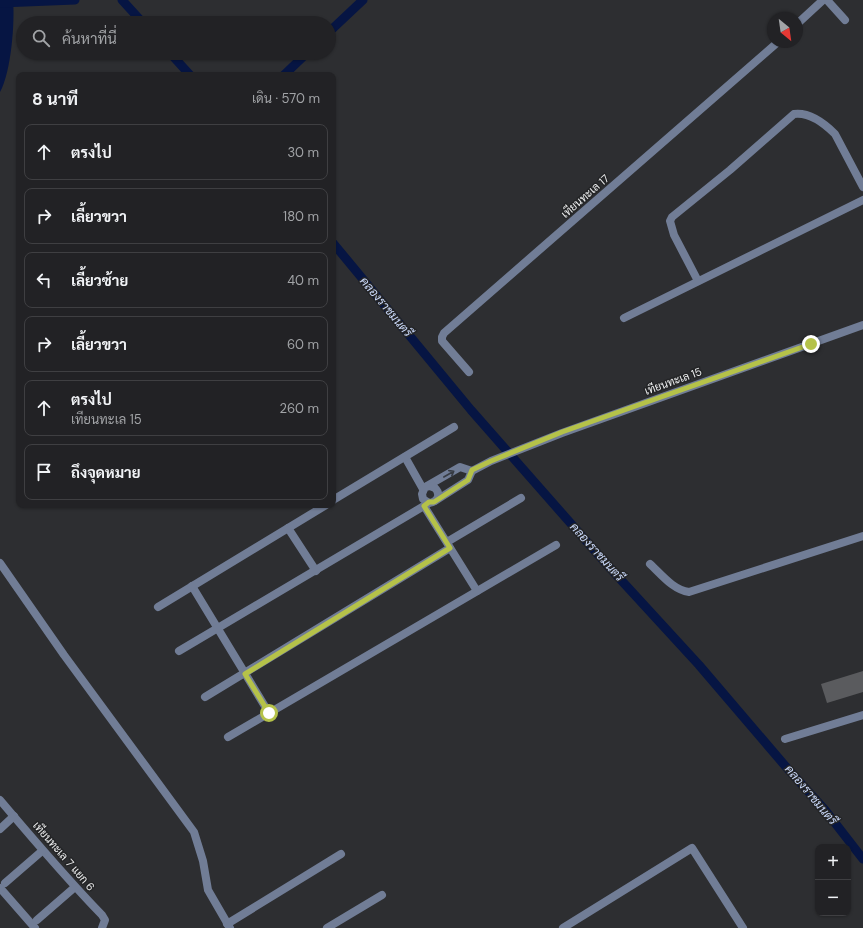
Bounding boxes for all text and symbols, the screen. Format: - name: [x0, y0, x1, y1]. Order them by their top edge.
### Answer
- north arrow: [767, 12, 803, 48]
- search box: [16, 16, 336, 60]
- icon: search: [30, 27, 52, 49]
- text: ค้นหาที่นี่: [62, 29, 117, 49]
- text: 8 นาที: [32, 88, 78, 110]
- text: เดิน · 570 m: [252, 90, 320, 107]
- icon: ahead: [33, 141, 55, 163]
- text: ตรงไป: [71, 143, 112, 163]
- text: 30 m: [287, 144, 319, 161]
- street label: เทียนทะเล 17: [557, 171, 612, 221]
- icon: right: [33, 205, 55, 227]
- text: เลี้ยวขวา: [71, 207, 127, 227]
- text: 180 m: [283, 208, 319, 225]
- icon: left: [33, 269, 55, 291]
- text: เลี้ยวซ้าย: [71, 271, 128, 291]
- text: 40 m: [287, 272, 319, 289]
- water label: คลองราชมนตรี: [356, 274, 417, 341]
- icon: right: [33, 333, 55, 355]
- text: เลี้ยวขวา: [71, 335, 127, 355]
- route end: [802, 335, 820, 353]
- text: 60 m: [287, 336, 319, 353]
- street label: เทียนทะเล 15: [642, 363, 704, 398]
- text: ตรงไป: [71, 390, 112, 410]
- icon: ahead: [33, 397, 55, 419]
- text: 260 m: [279, 400, 319, 417]
- text: เทียนทะเล 15: [71, 411, 142, 428]
- icon: arrive: [33, 461, 55, 483]
- text: ถึงจุดหมาย: [71, 463, 141, 483]
- one-way arrow: [443, 469, 455, 477]
- water label: คลองราชมนตรี: [566, 519, 628, 586]
- route start: [260, 704, 278, 722]
- water label: คลองราชมนตรี: [781, 762, 842, 829]
- street label: เทียนทะเล 7 แยก 6: [30, 818, 99, 894]
- map controls: [815, 844, 851, 916]
- button: +: [815, 844, 851, 880]
- button: −: [815, 880, 851, 916]

